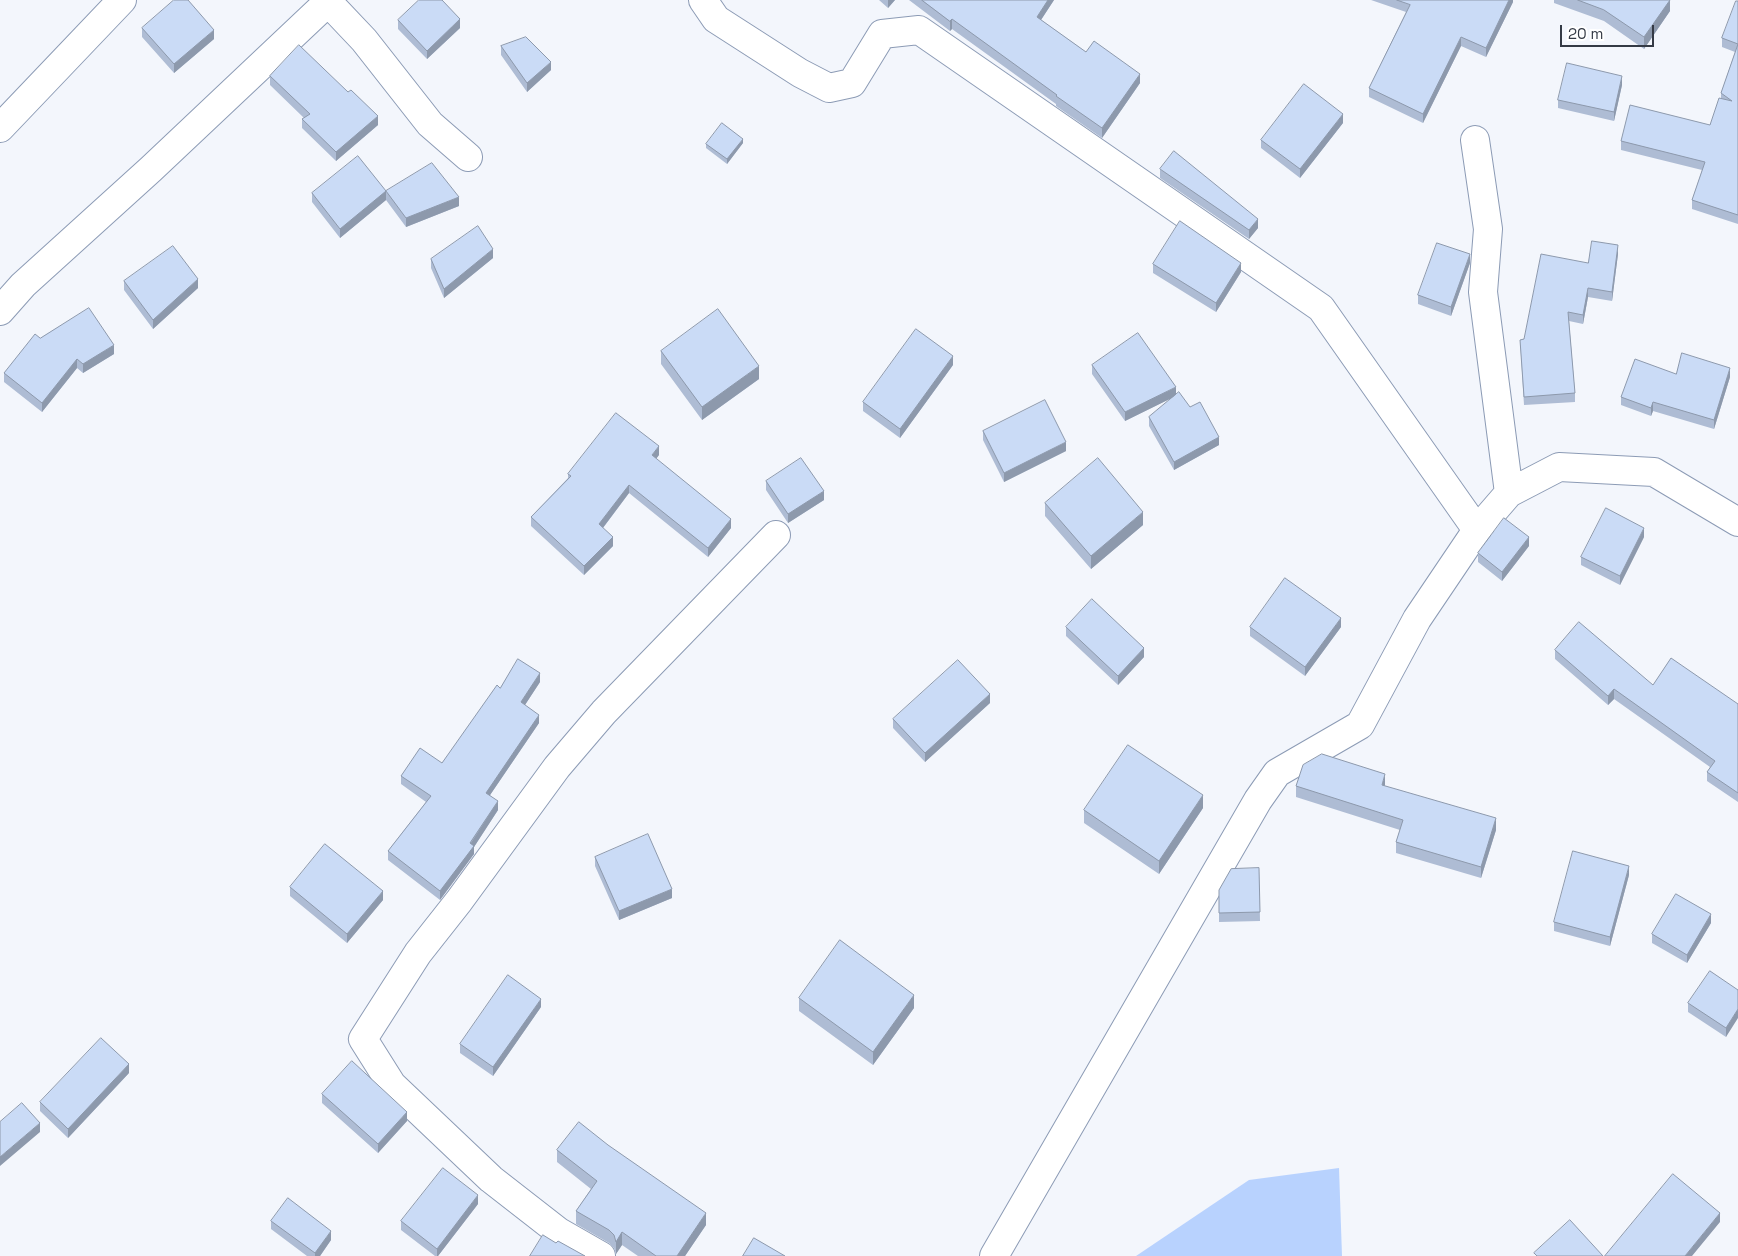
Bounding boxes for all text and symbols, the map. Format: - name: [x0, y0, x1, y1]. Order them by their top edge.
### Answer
- scale bar: [1563, 15, 1657, 47]
- text: 20 m: [1568, 24, 1603, 43]

